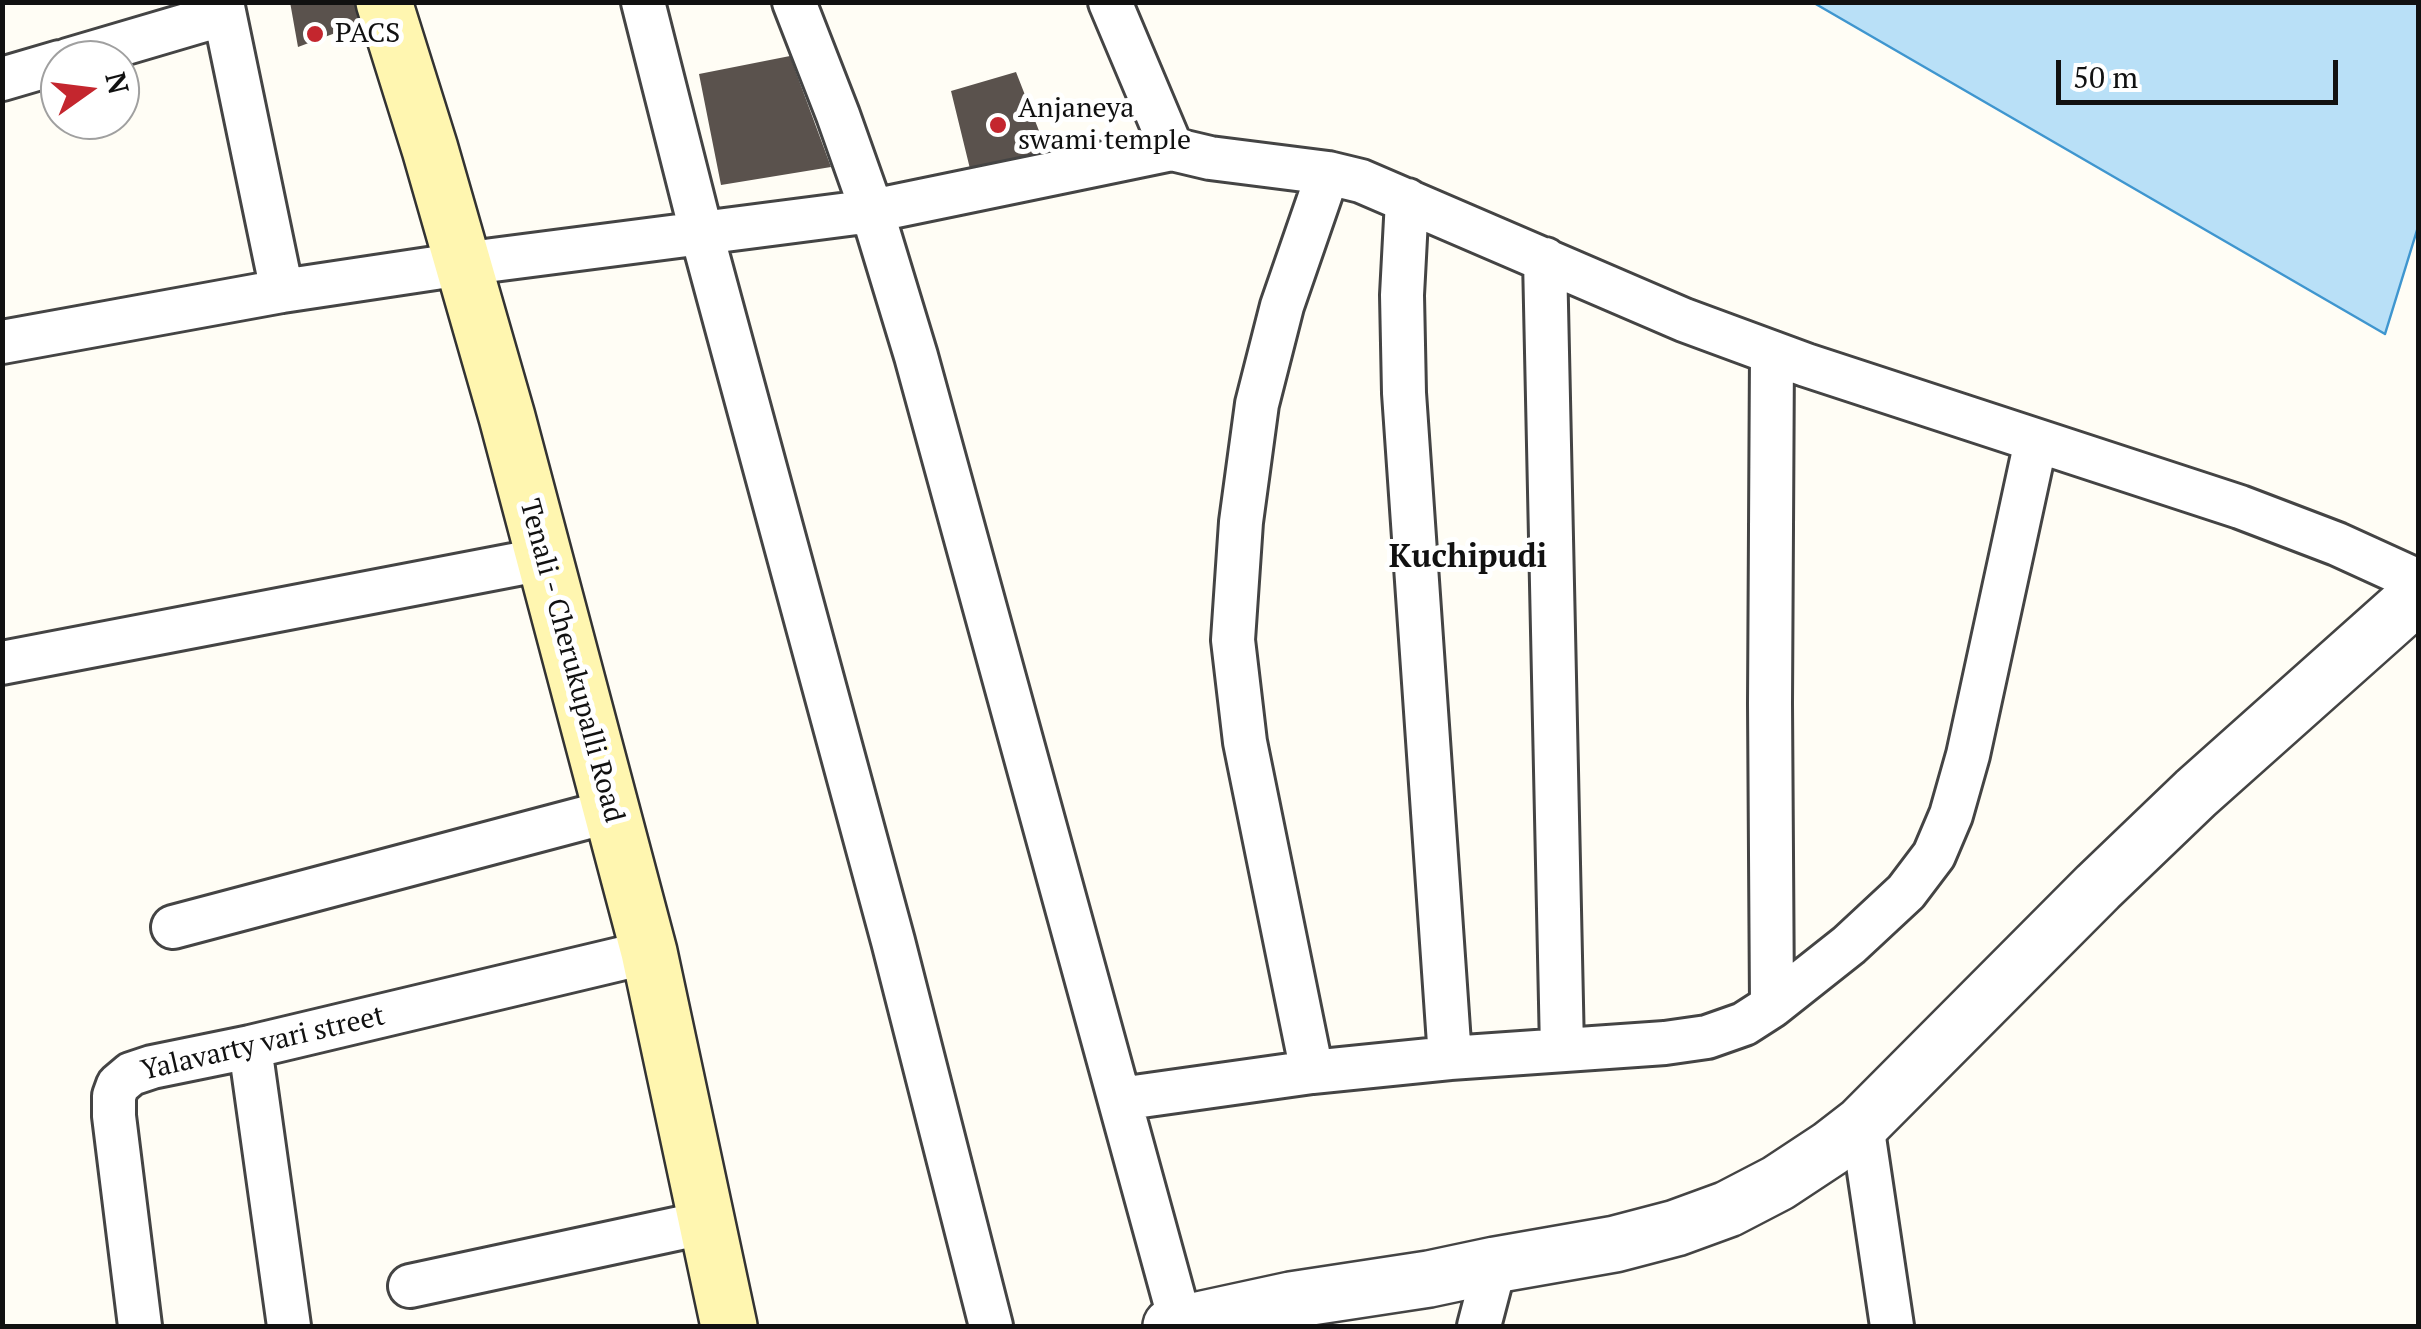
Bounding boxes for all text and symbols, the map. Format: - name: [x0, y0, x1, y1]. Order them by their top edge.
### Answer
- place label: PACS: [335, 17, 400, 51]
- marker: PACS: [304, 23, 326, 45]
- north arrow: [40, 40, 140, 140]
- scale bar: [2061, 40, 2344, 102]
- text: 50 m: [2073, 57, 2138, 97]
- text: N: [97, 68, 138, 98]
- place label: Anjaneya swami temple: [1018, 92, 1191, 158]
- marker: Anjaneya swami temple: [987, 114, 1009, 136]
- street label: Tenali - Cherukupalli Road: [512, 496, 630, 826]
- district label: Kuchipudi: [1389, 539, 1547, 577]
- street label: Yalavarty vari street: [138, 1000, 388, 1088]

